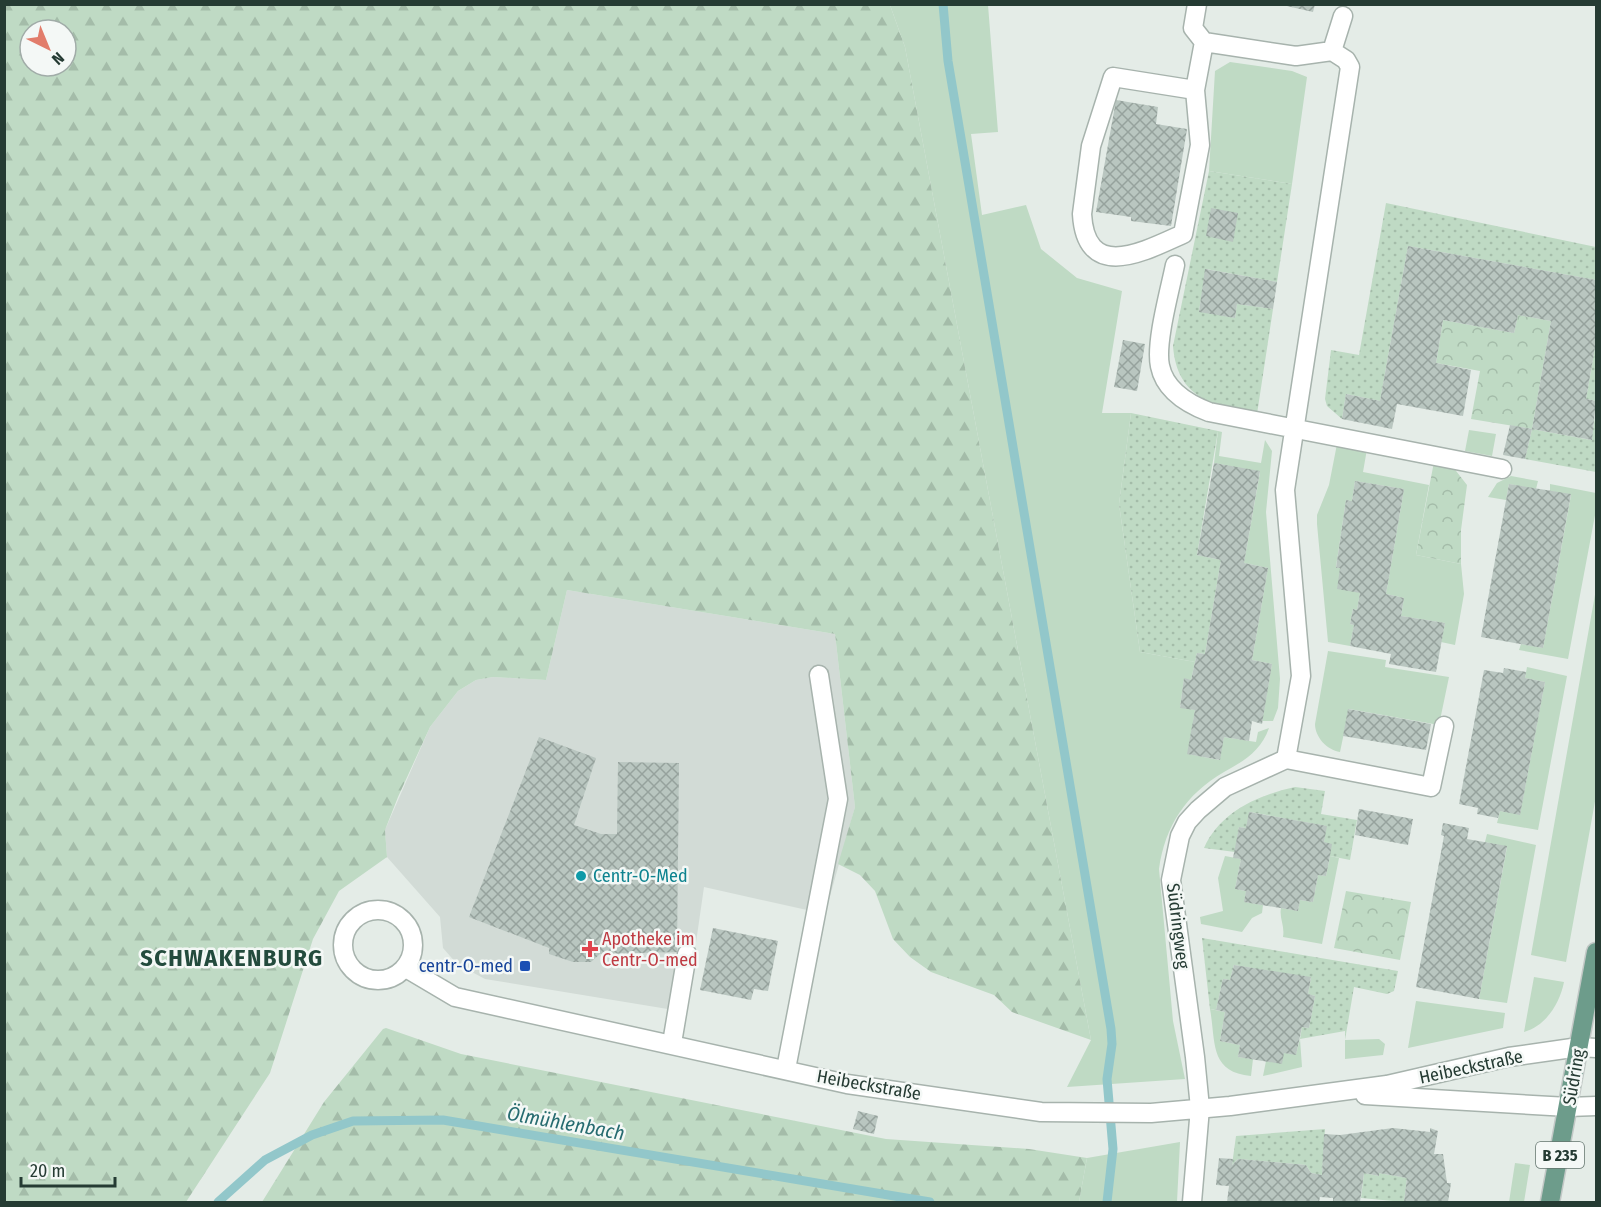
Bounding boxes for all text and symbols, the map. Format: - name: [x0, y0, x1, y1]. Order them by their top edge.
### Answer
- north arrow: [18, 18, 78, 78]
- text: N: [48, 48, 68, 69]
- place label: Centr-O-Med: [593, 865, 688, 887]
- marker: Centr-O-Med: [574, 869, 588, 883]
- street label: Südringweg: [1162, 882, 1194, 970]
- place label: Apotheke im Centr-O-med: [602, 928, 698, 971]
- marker: Apotheke im Centr-O-med: [583, 942, 597, 956]
- district label: SCHWAKENBURG: [140, 944, 324, 972]
- place label: centr-O-med: [419, 955, 513, 977]
- marker: centr-O-med: [518, 959, 532, 973]
- street label: Heibeckstraße: [1417, 1045, 1525, 1089]
- street label: Südring: [1558, 1047, 1590, 1107]
- street label: Heibeckstraße: [815, 1065, 923, 1105]
- water label: Ölmühlenbach: [505, 1101, 627, 1145]
- road number: B 235: [1536, 1142, 1584, 1168]
- scale bar: [21, 1150, 116, 1188]
- text: 20 m: [30, 1160, 65, 1182]

